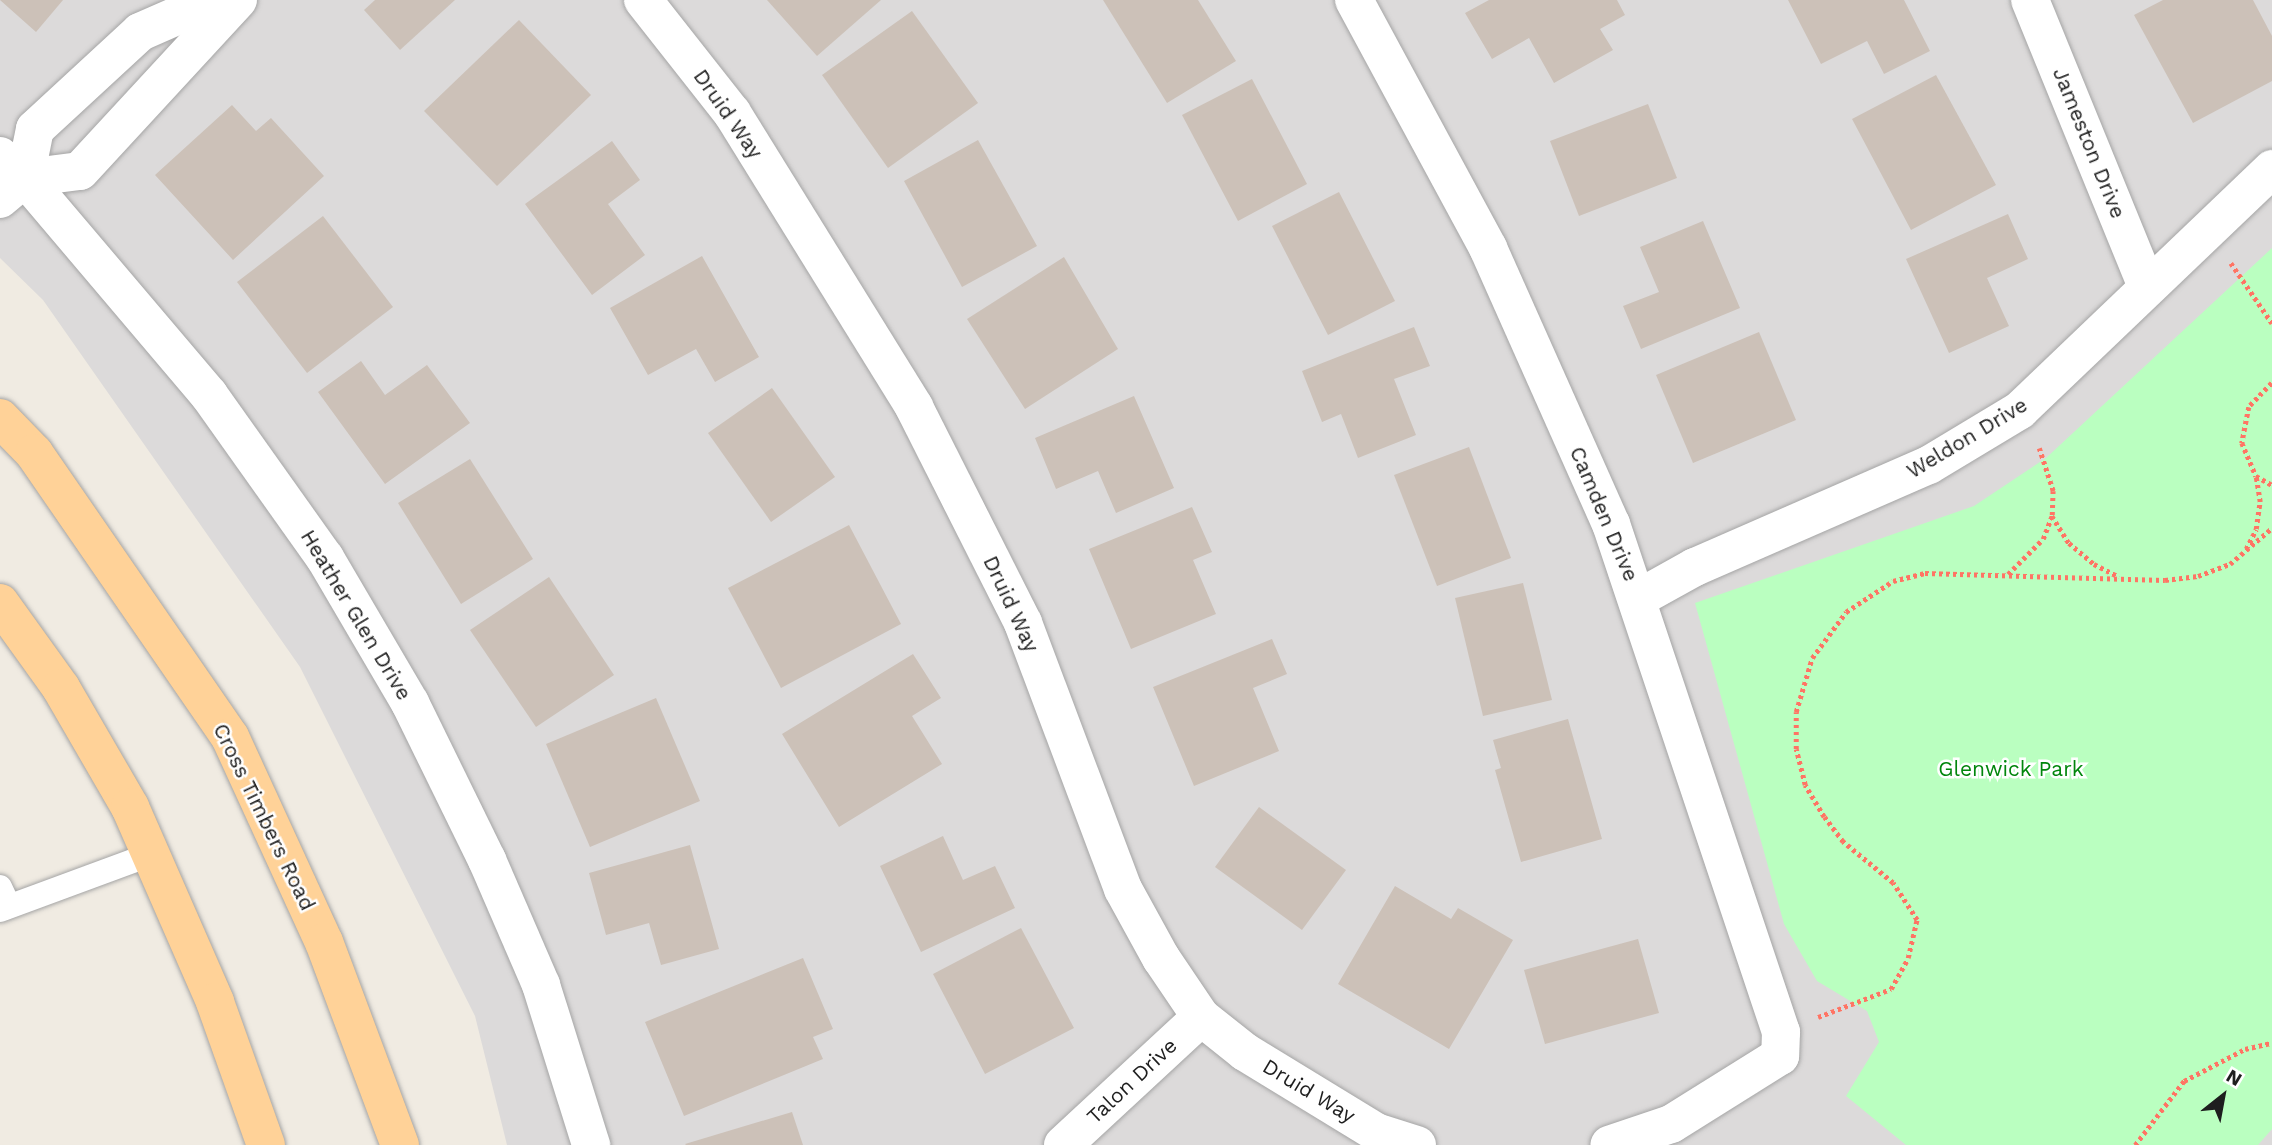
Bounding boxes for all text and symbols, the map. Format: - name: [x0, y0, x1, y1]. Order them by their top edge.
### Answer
- street label: Druid Way: [688, 64, 768, 164]
- street label: Jameston Drive: [2047, 64, 2131, 222]
- street label: Weldon Drive: [1902, 392, 2032, 484]
- street label: Camden Drive: [1564, 443, 1644, 585]
- street label: Heather Glen Drive: [295, 525, 417, 705]
- street label: Druid Way: [978, 552, 1044, 656]
- street label: Cross Timbers Road: [208, 719, 320, 915]
- park label: Glenwick Park: [1938, 756, 2084, 782]
- street label: Talon Drive: [1082, 1033, 1182, 1129]
- street label: Druid Way: [1258, 1053, 1360, 1129]
- north arrow: [2188, 1061, 2258, 1131]
- text: N: [2222, 1064, 2246, 1091]

